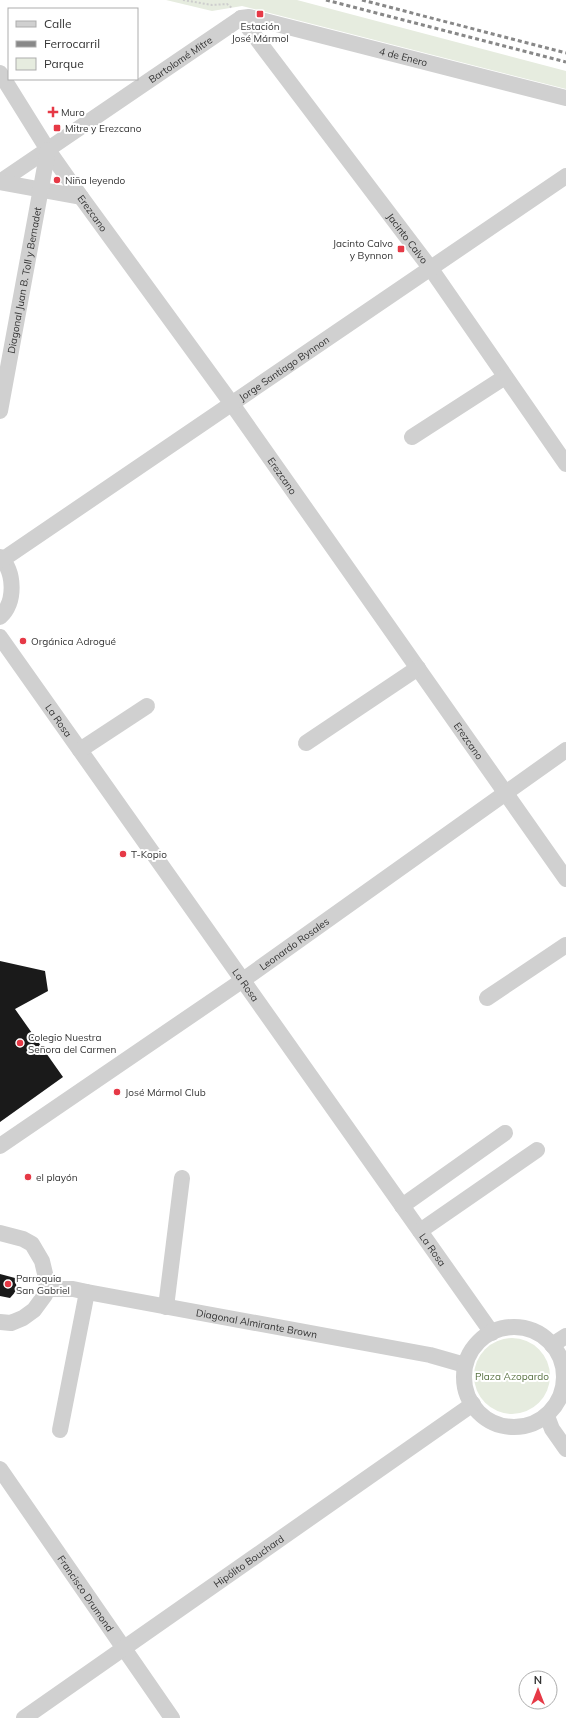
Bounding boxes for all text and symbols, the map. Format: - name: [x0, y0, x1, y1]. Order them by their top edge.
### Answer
- legend: [8, 8, 138, 80]
- marker: Estación José Mármol: [255, 9, 265, 19]
- text: Calle: [44, 16, 71, 31]
- place label: Estación José Mármol: [231, 20, 289, 45]
- street label: Bartolomé Mitre: [146, 33, 215, 86]
- text: Ferrocarril: [44, 36, 100, 51]
- street label: 4 de Enero: [378, 44, 429, 69]
- text: Parque: [44, 56, 84, 71]
- place label: Muro: [61, 106, 85, 119]
- marker: Muro: [48, 107, 58, 117]
- place label: Mitre y Erezcano: [65, 122, 142, 135]
- marker: Mitre y Erezcano: [52, 123, 62, 133]
- place label: Niña leyendo: [65, 174, 126, 187]
- marker: Niña leyendo: [52, 175, 62, 185]
- street label: Erezcano: [75, 192, 111, 234]
- street label: Diagonal Juan B. Toll y Bernadet: [4, 205, 44, 355]
- street label: Jacinto Calvo: [384, 210, 431, 266]
- place label: Jacinto Calvo y Bynnon: [333, 237, 393, 262]
- marker: Jacinto Calvo y Bynnon: [396, 244, 406, 254]
- street label: Jorge Santiago Bynnon: [236, 333, 332, 403]
- street label: Erezcano: [265, 455, 300, 497]
- place label: Orgánica Adrogué: [31, 635, 116, 648]
- marker: Orgánica Adrogué: [18, 636, 28, 646]
- street label: La Rosa: [43, 701, 75, 739]
- street label: Erezcano: [451, 720, 486, 762]
- place label: T-Kopio: [131, 848, 167, 861]
- marker: T-Kopio: [118, 849, 128, 859]
- street label: Leonardo Rosales: [257, 914, 332, 973]
- street label: La Rosa: [230, 966, 262, 1004]
- place label: Colegio Nuestra Señora del Carmen: [28, 1031, 116, 1056]
- marker: Colegio Nuestra Señora del Carmen: [15, 1038, 25, 1048]
- place label: José Mármol Club: [125, 1086, 206, 1099]
- marker: José Mármol Club: [112, 1087, 122, 1097]
- place label: el playón: [36, 1171, 78, 1184]
- marker: el playón: [23, 1172, 33, 1182]
- street label: La Rosa: [417, 1230, 449, 1269]
- place label: Parroquia San Gabriel: [16, 1272, 70, 1297]
- marker: Parroquia San Gabriel: [3, 1279, 13, 1289]
- street label: Diagonal Almirante Brown: [195, 1306, 319, 1341]
- park label: Plaza Azopardo: [475, 1370, 549, 1383]
- street label: Hipólito Bouchard: [211, 1532, 286, 1590]
- street label: Francisco Drumond: [55, 1553, 117, 1634]
- north arrow: [518, 1670, 558, 1710]
- text: N: [534, 1673, 542, 1687]

